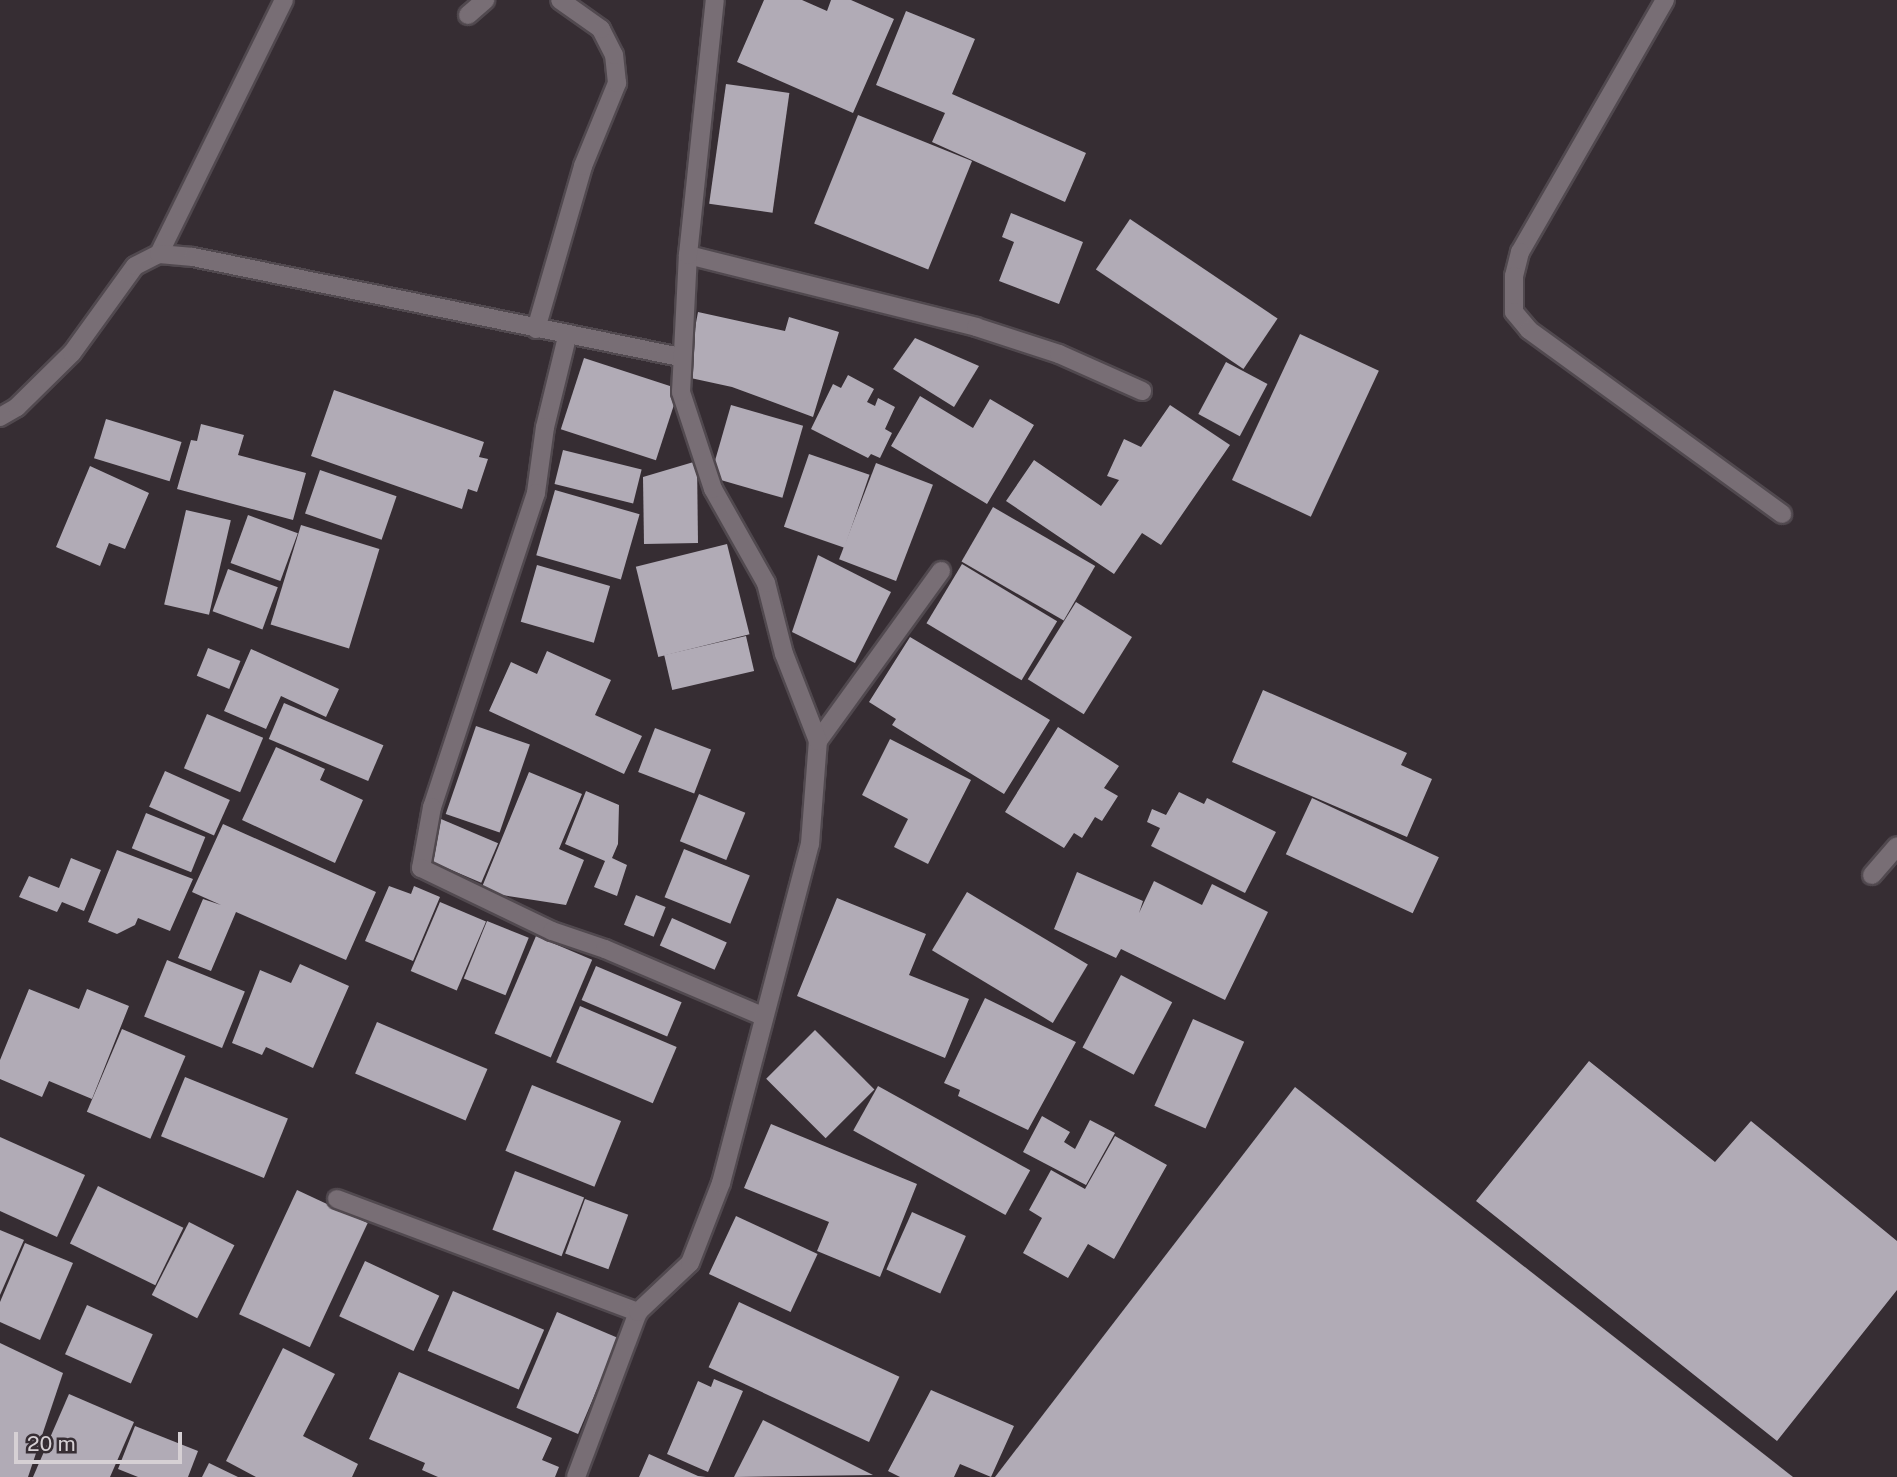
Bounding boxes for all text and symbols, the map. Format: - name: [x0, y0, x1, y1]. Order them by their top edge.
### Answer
- scale bar: [18, 1418, 186, 1462]
- text: 20 m: [27, 1431, 76, 1456]

